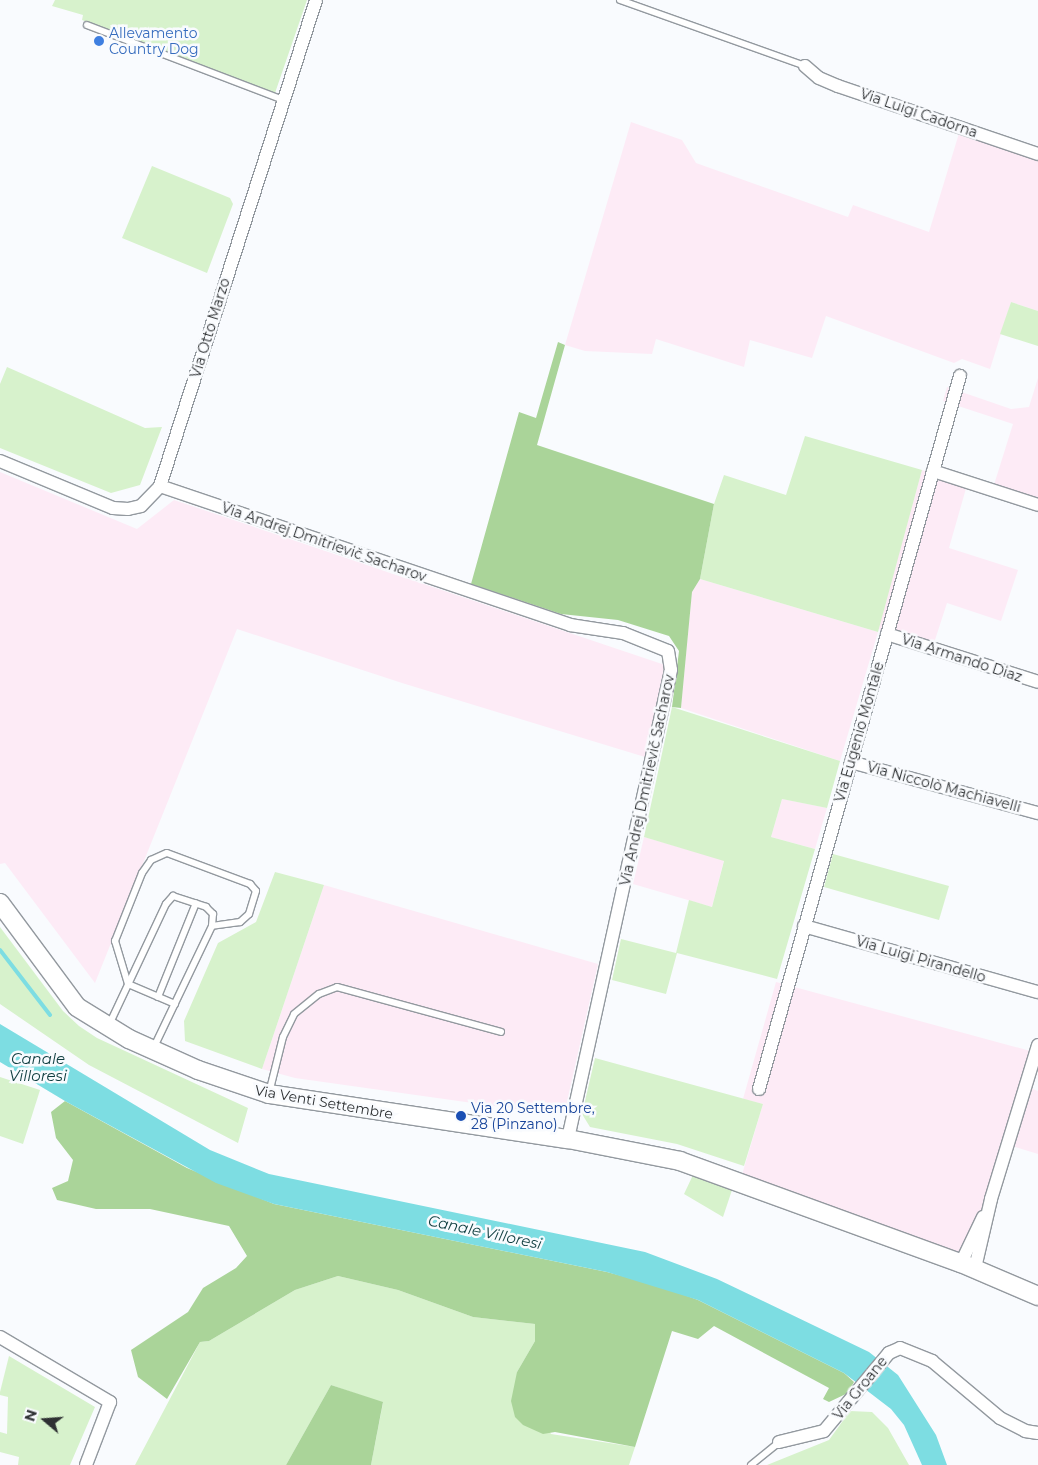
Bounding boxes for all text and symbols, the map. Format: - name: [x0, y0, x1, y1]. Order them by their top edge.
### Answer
- place label: Allevamento Country Dog: [109, 25, 199, 58]
- marker: Allevamento Country Dog: [93, 35, 105, 47]
- street label: Via Luigi Cadorna: [858, 85, 980, 141]
- street label: Via Otto Marzo: [187, 276, 233, 380]
- street label: Via Andrej Dmitrievič Sacharov: [219, 499, 429, 585]
- street label: Via Armando Diaz: [899, 631, 1025, 685]
- street label: Via Eugenio Montale: [831, 660, 887, 804]
- street label: Via Andrej Dmitrievič Sacharov: [616, 673, 678, 887]
- street label: Via Niccolò Machiavelli: [865, 758, 1023, 816]
- street label: Via Luigi Pirandello: [854, 932, 988, 986]
- water label: Canale Villoresi: [9, 1049, 67, 1084]
- street label: Via Venti Settembre: [254, 1082, 394, 1122]
- place label: Via 20 Settembre, 28 (Pinzano): [471, 1100, 595, 1132]
- marker: Via 20 Settembre, 28 (Pinzano): [455, 1110, 467, 1122]
- water label: Canale Villoresi: [426, 1211, 544, 1253]
- street label: Via Groane: [829, 1353, 891, 1423]
- north arrow: [20, 1395, 70, 1445]
- text: N: [20, 1407, 41, 1424]

